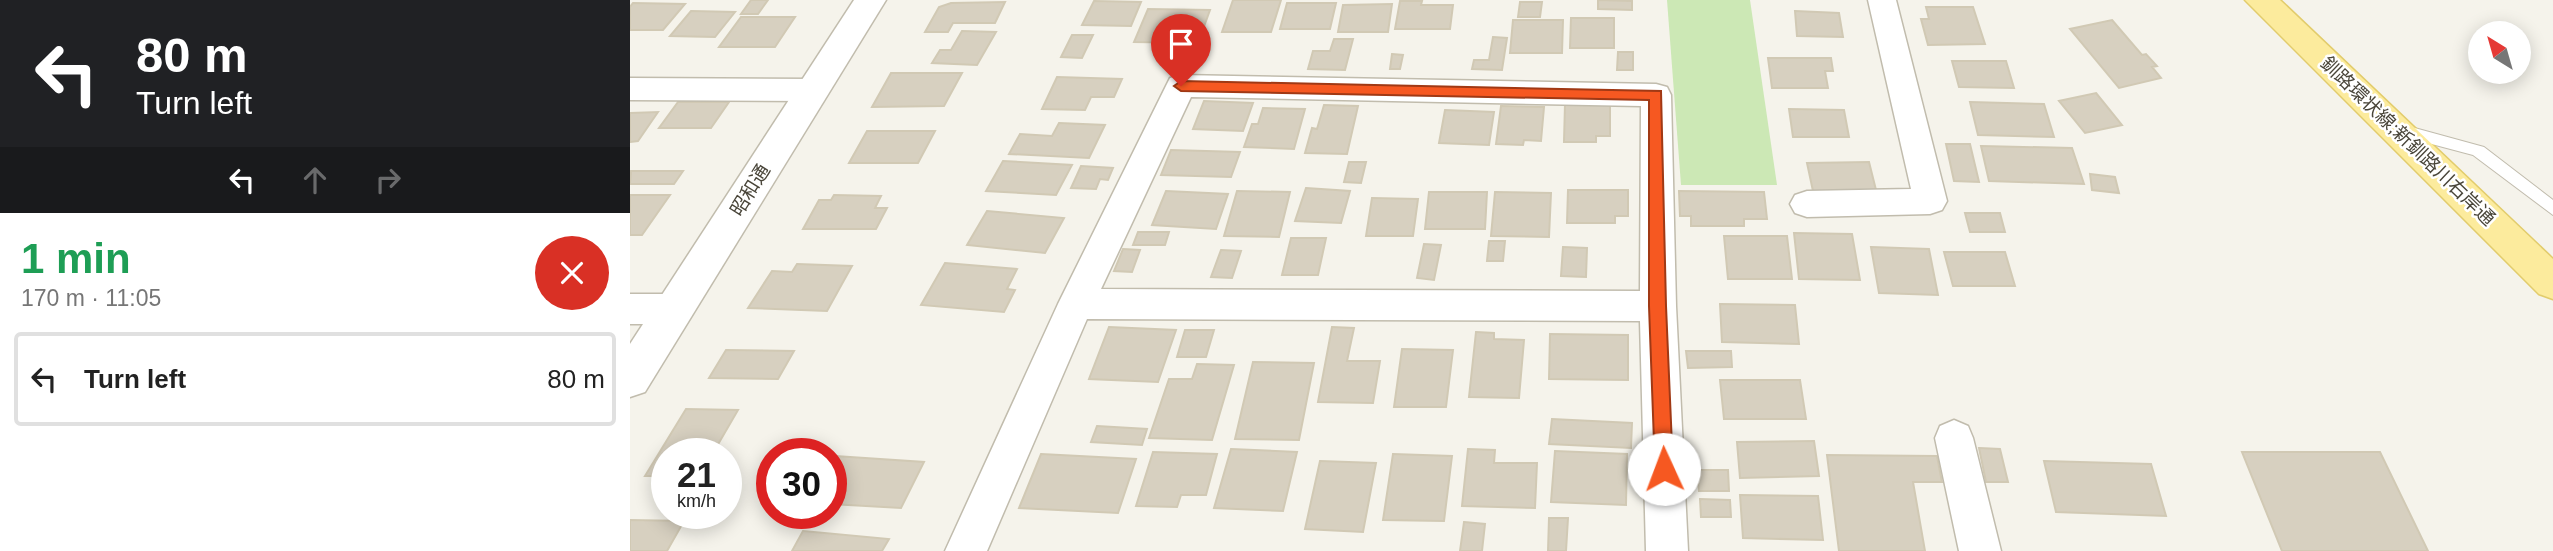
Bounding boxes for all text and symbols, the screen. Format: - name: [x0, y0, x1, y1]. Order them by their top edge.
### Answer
- pin: [1151, 14, 1211, 86]
- north arrow: [2468, 21, 2530, 84]
- map controls: [2468, 21, 2531, 84]
- icon: arrive: [1162, 25, 1200, 63]
- icon: left: [21, 28, 112, 119]
- text: 80 m: [136, 28, 248, 82]
- street label: 釧路環状線;新釧路川右岸通: [2317, 52, 2499, 230]
- text: Turn left: [136, 85, 252, 121]
- street label: 昭和通: [726, 160, 774, 220]
- icon: left: [223, 161, 261, 199]
- icon: ahead: [296, 161, 334, 199]
- icon: right: [369, 161, 407, 199]
- text: 1 min: [21, 235, 131, 282]
- button: close: [535, 236, 609, 310]
- text: 170 m · 11:05: [21, 285, 161, 311]
- icon: left: [25, 360, 63, 398]
- text: Turn left: [84, 364, 186, 394]
- text: 80 m: [547, 364, 605, 394]
- position arrow: [1627, 432, 1701, 506]
- speed limit sign: 30: [756, 438, 847, 529]
- text: 21: [677, 455, 716, 494]
- text: km/h: [677, 491, 716, 511]

